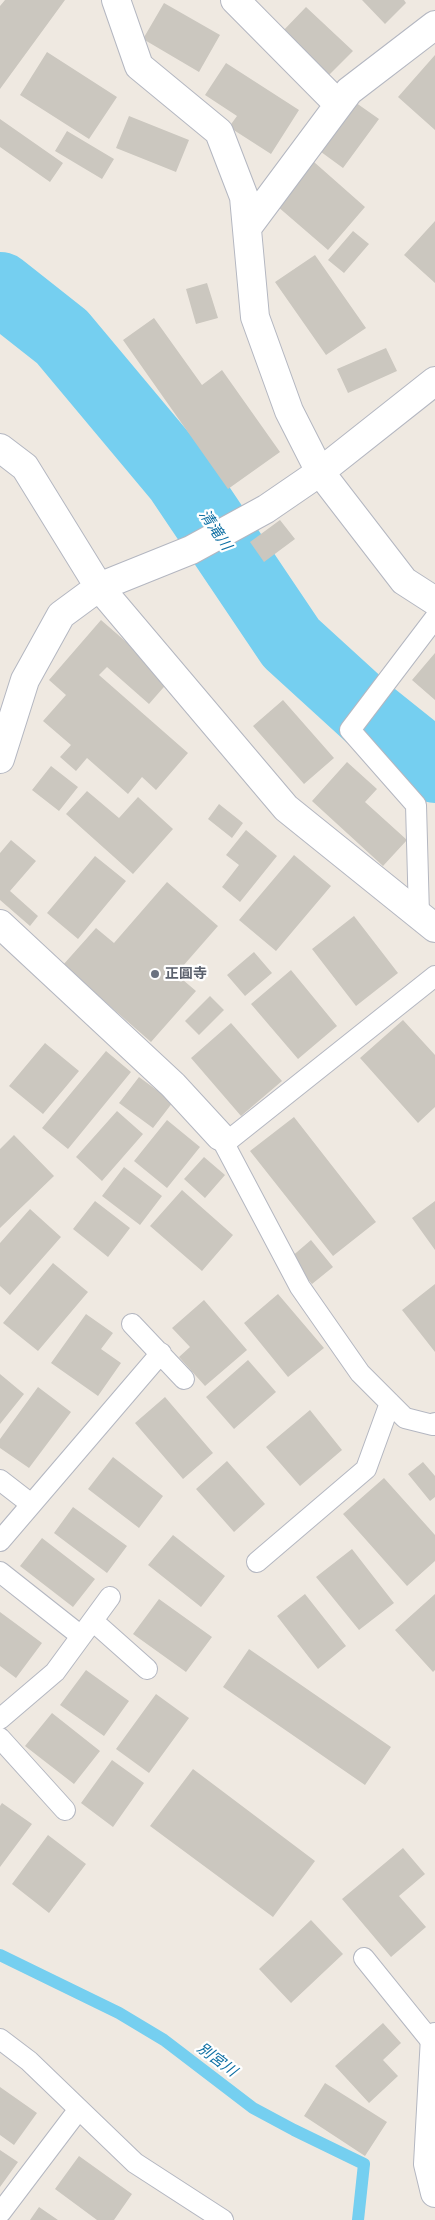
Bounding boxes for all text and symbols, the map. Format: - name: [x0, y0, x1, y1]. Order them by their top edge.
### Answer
- water label: 清滝川: [195, 506, 235, 554]
- place label: 正圓寺: [165, 966, 207, 982]
- marker: 正圓寺: [149, 968, 161, 980]
- water label: 別宮川: [194, 2039, 240, 2081]

